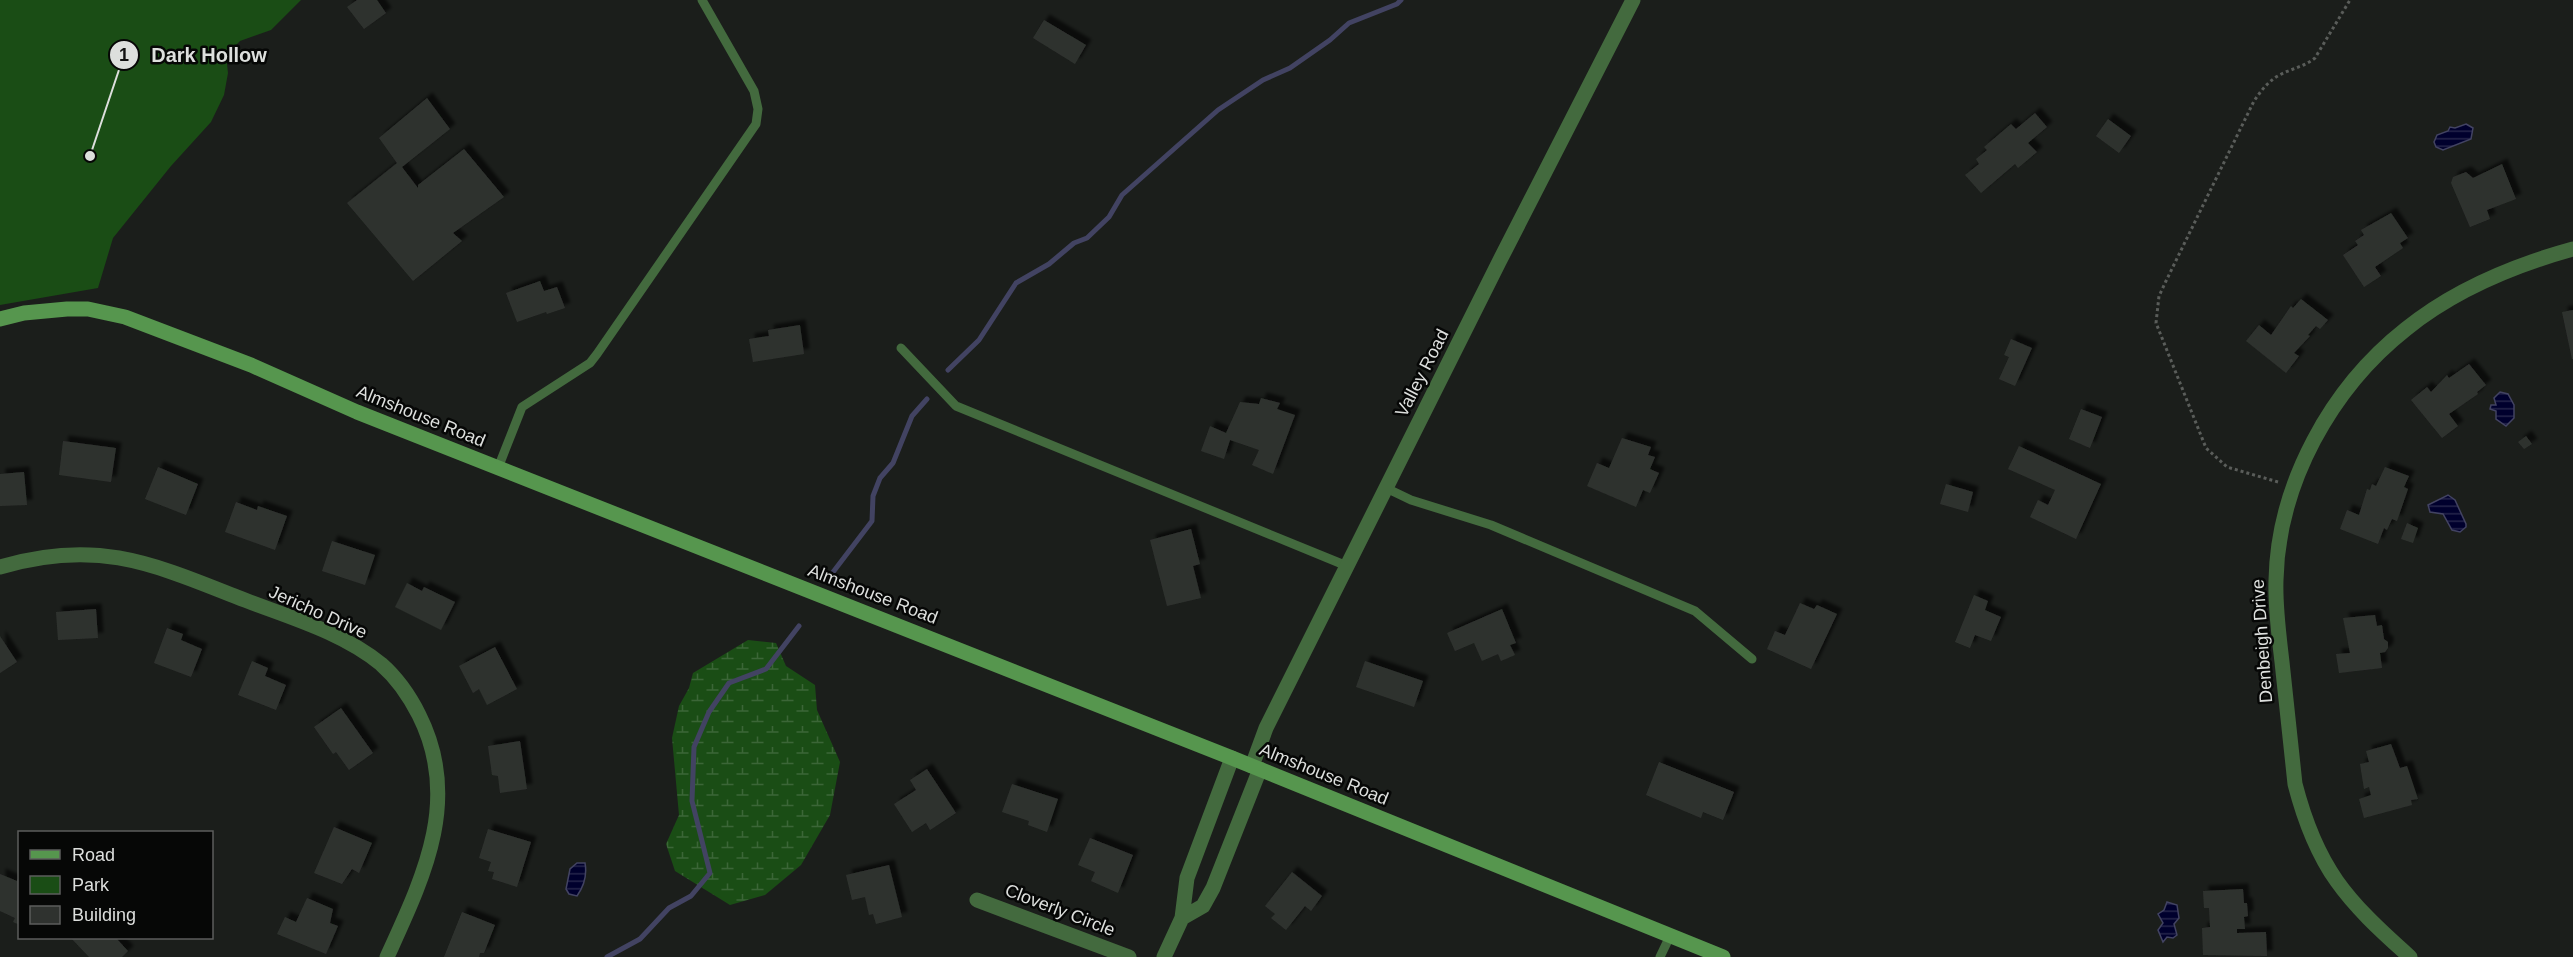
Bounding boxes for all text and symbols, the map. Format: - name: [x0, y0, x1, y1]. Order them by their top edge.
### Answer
- callout: Dark Hollow: [109, 36, 279, 74]
- text: Dark Hollow: [151, 44, 267, 66]
- text: 1: [119, 45, 129, 65]
- street label: Valley Road: [1391, 326, 1453, 420]
- street label: Almshouse Road: [354, 381, 488, 451]
- street label: Almshouse Road: [805, 560, 941, 628]
- street label: Denbeigh Drive: [2248, 578, 2276, 704]
- street label: Jericho Drive: [266, 582, 370, 642]
- street label: Almshouse Road: [1257, 739, 1391, 809]
- legend: [18, 831, 213, 939]
- text: Road: [72, 845, 115, 865]
- text: Park: [72, 875, 110, 895]
- street label: Cloverly Circle: [1002, 880, 1118, 940]
- text: Building: [72, 905, 136, 925]

